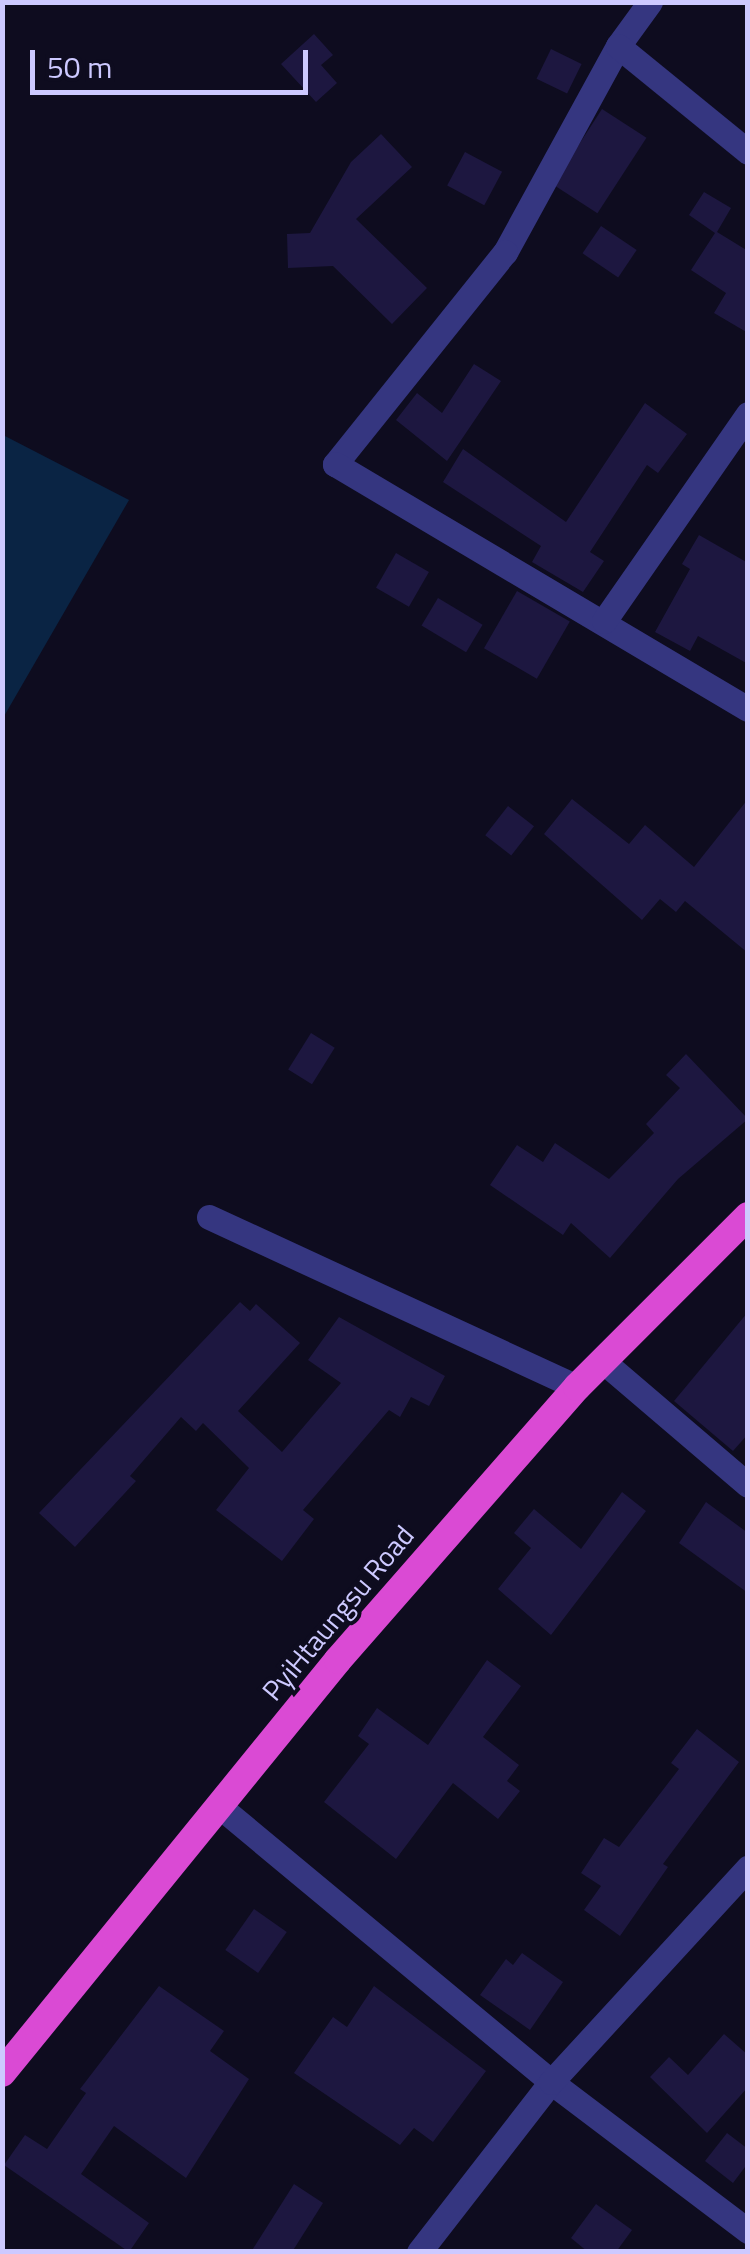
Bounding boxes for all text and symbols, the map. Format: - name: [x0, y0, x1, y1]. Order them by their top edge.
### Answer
- scale bar: [35, 30, 312, 92]
- text: 50 m: [47, 44, 112, 90]
- street label: PyiHtaungsu Road: [255, 1519, 421, 1707]

